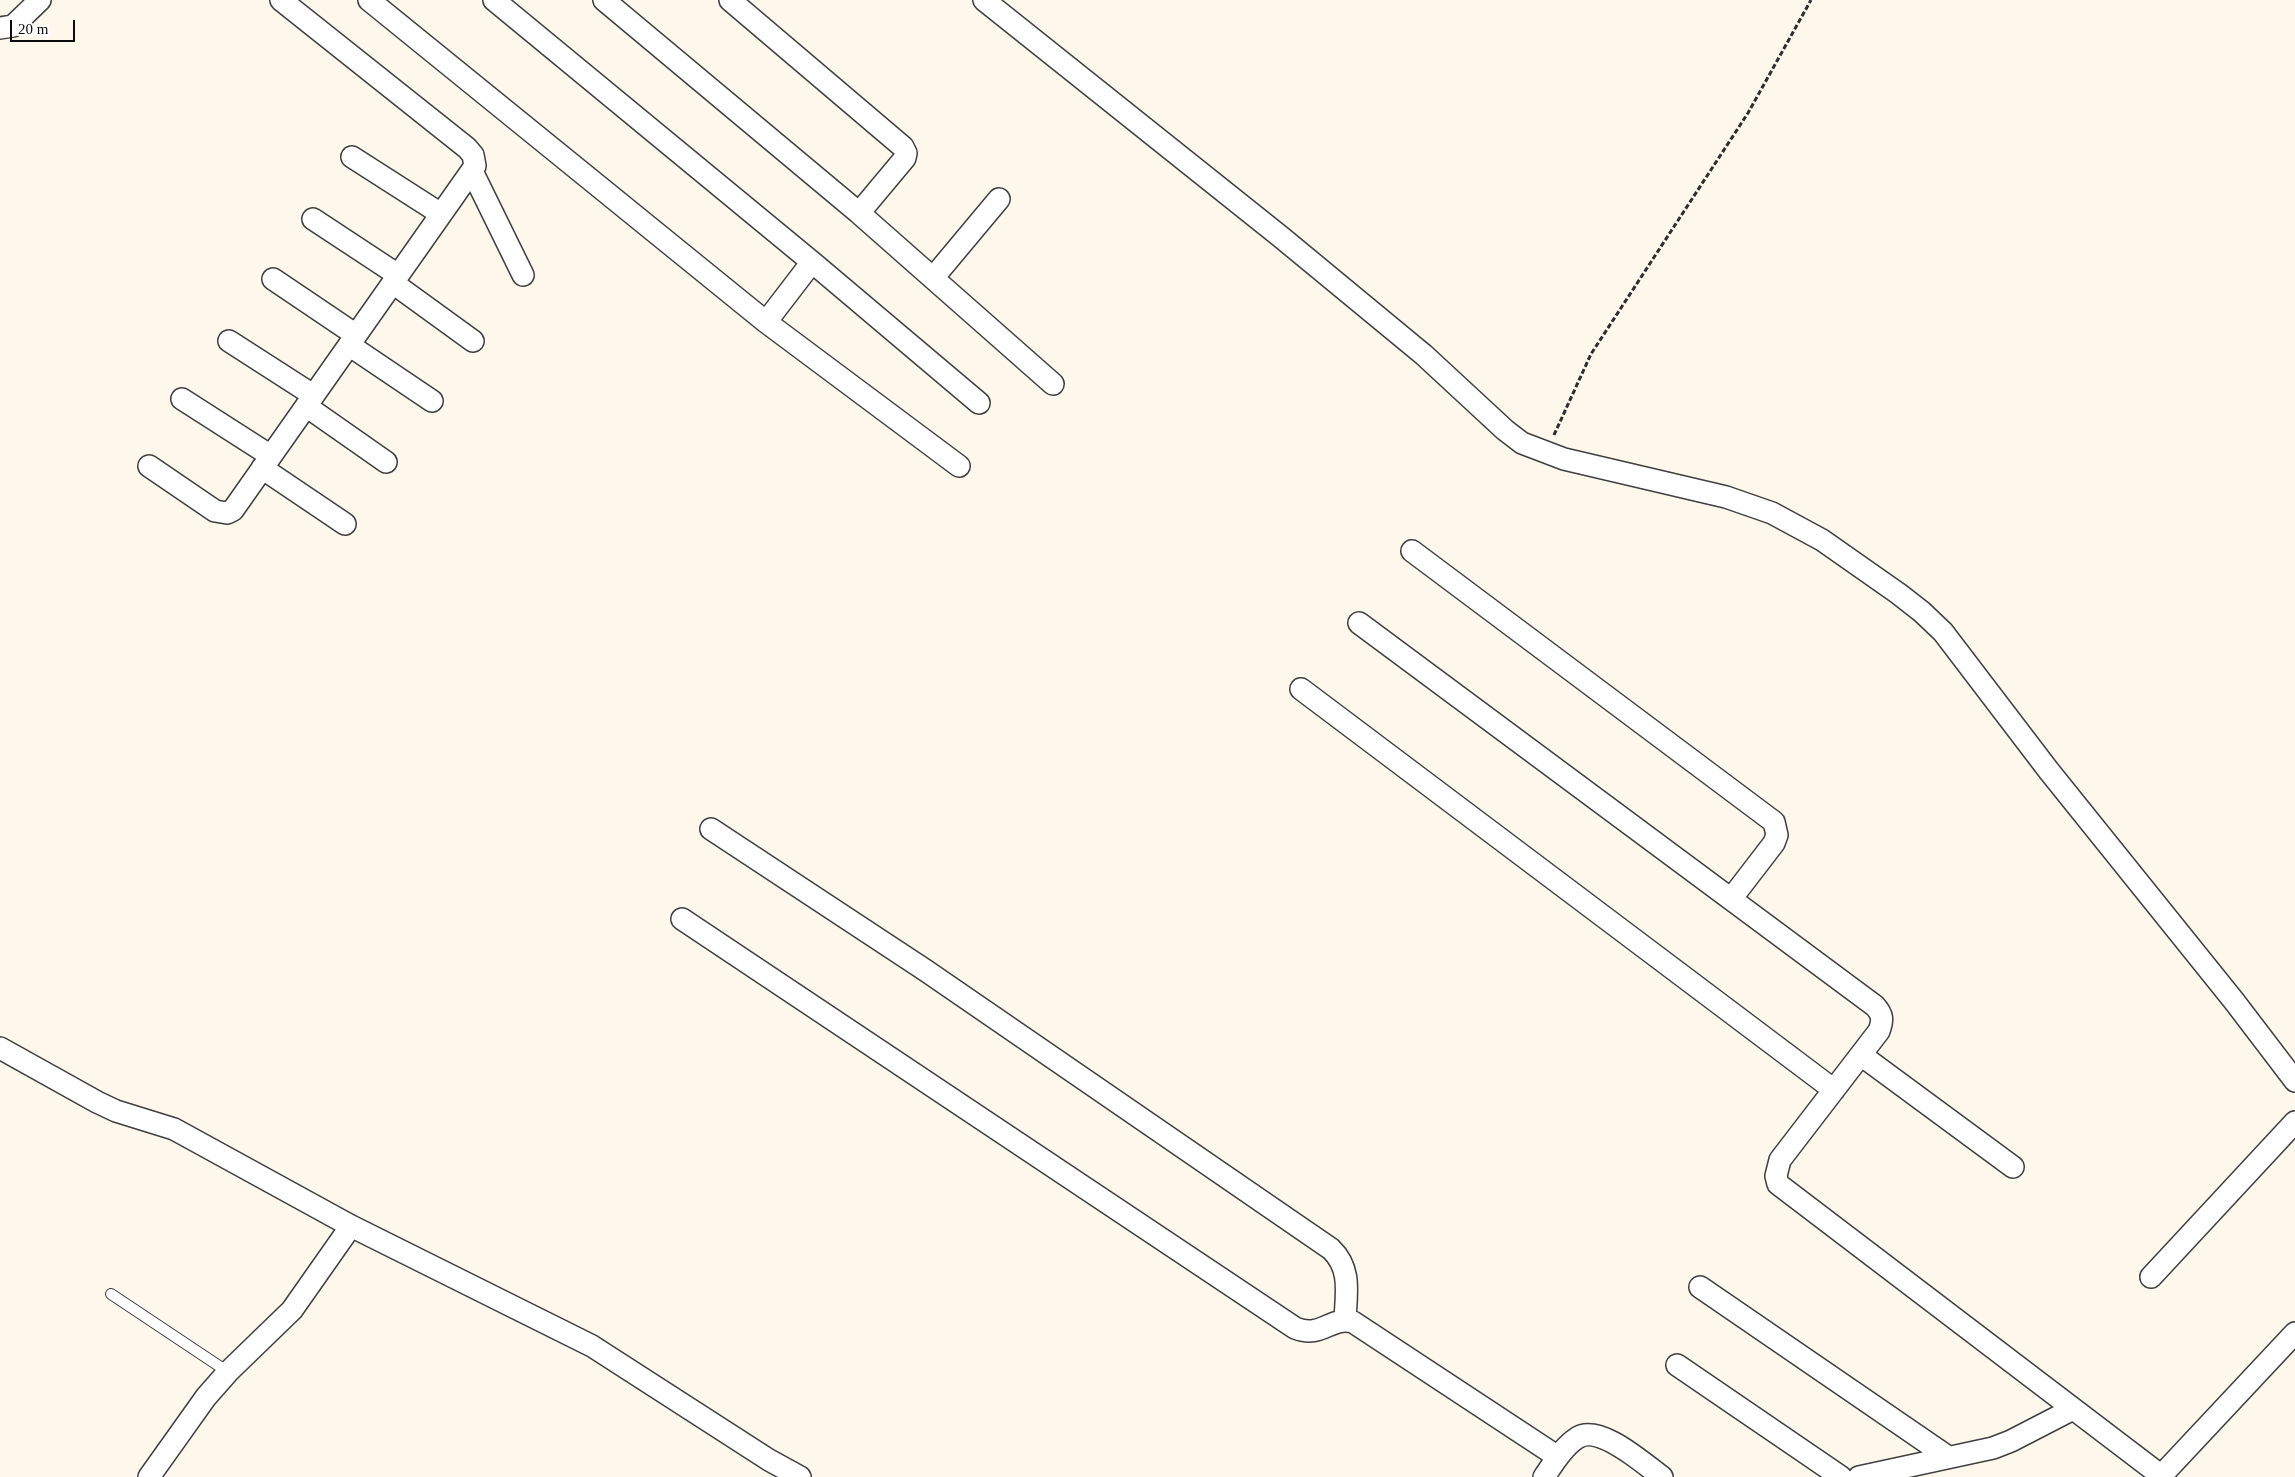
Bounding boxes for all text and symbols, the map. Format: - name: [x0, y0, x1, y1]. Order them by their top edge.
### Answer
- scale bar: [12, 10, 78, 42]
- text: 20 m: [18, 21, 48, 37]

